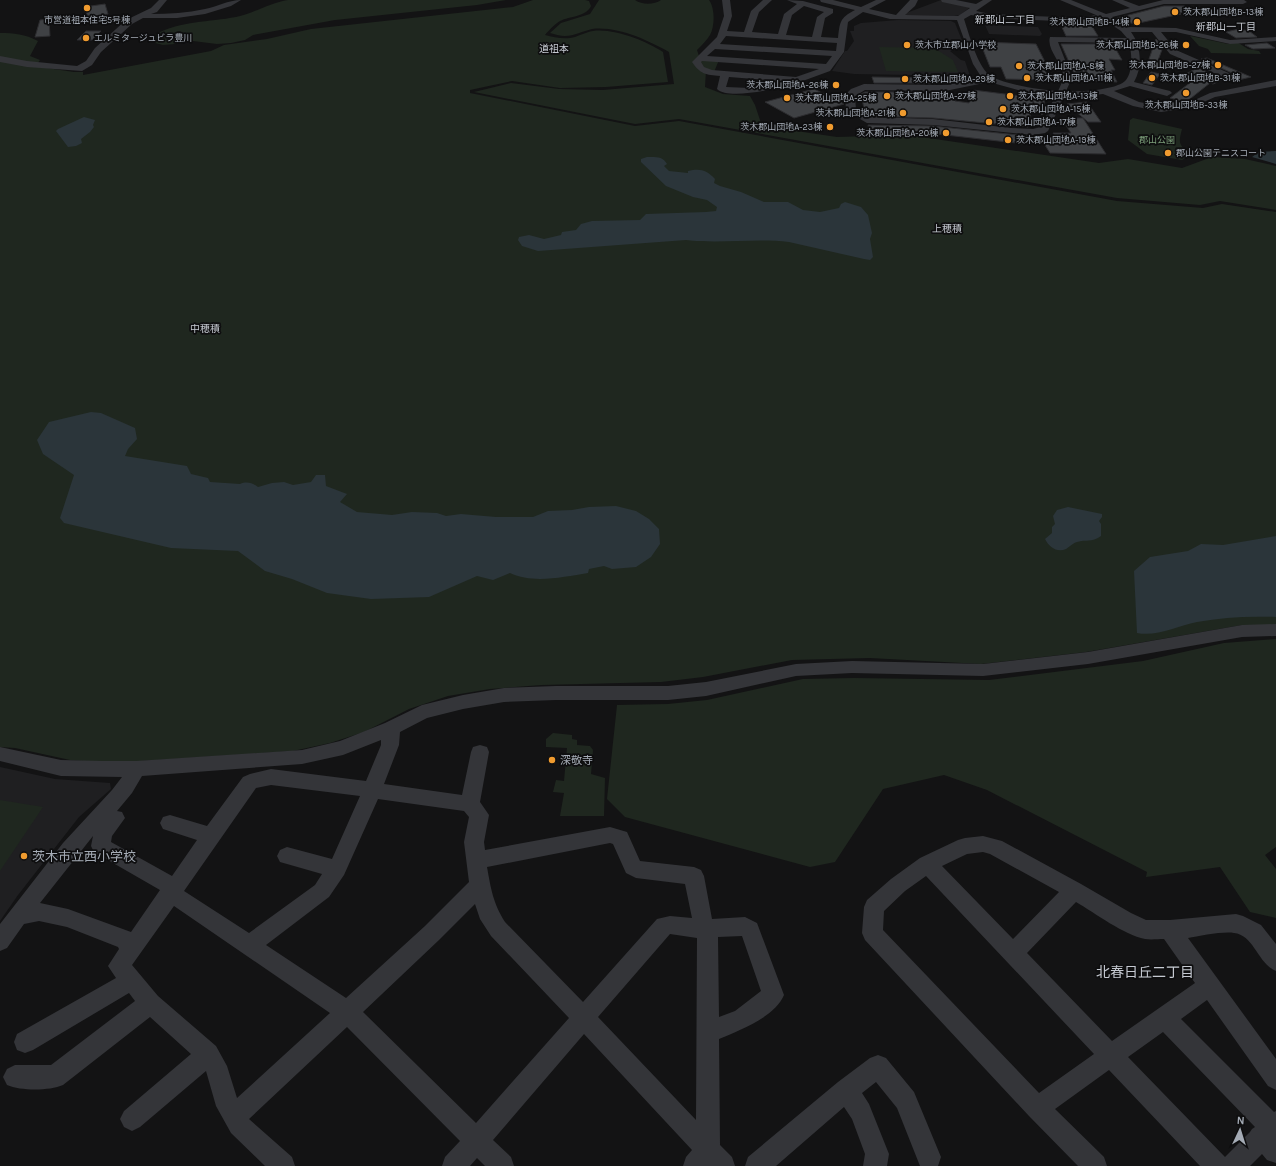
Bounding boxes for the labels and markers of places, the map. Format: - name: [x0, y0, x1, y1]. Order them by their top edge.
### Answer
- marker: 市営道祖本住宅5号棟: [82, 3, 92, 13]
- place label: 茨木郡山団地B-13棟: [1183, 6, 1264, 17]
- marker: 茨木郡山団地B-13棟: [1170, 7, 1180, 17]
- place label: 市営道祖本住宅5号棟: [44, 14, 131, 25]
- place label: 茨木郡山団地B-14棟: [1049, 16, 1130, 27]
- marker: 茨木郡山団地B-14棟: [1132, 17, 1142, 27]
- marker: エルミタージュビラ豊川: [81, 33, 91, 43]
- place label: エルミタージュビラ豊川: [94, 33, 192, 43]
- place label: 茨木郡山団地B-26棟: [1096, 39, 1179, 50]
- marker: 茨木市立郡山小学校: [902, 40, 912, 50]
- place label: 茨木市立郡山小学校: [915, 40, 996, 50]
- marker: 茨木郡山団地B-26棟: [1181, 40, 1191, 50]
- place label: 茨木郡山団地B-27棟: [1129, 59, 1211, 70]
- place label: 茨木郡山団地A-8棟: [1027, 60, 1105, 71]
- marker: 茨木郡山団地B-27棟: [1213, 60, 1223, 70]
- marker: 茨木郡山団地A-8棟: [1014, 61, 1024, 71]
- place label: 茨木郡山団地A-11棟: [1035, 72, 1113, 83]
- place label: 茨木郡山団地B-31棟: [1160, 72, 1241, 83]
- place label: 茨木郡山団地A-29棟: [913, 73, 996, 84]
- marker: 茨木郡山団地A-11棟: [1022, 73, 1032, 83]
- marker: 茨木郡山団地B-31棟: [1147, 73, 1157, 83]
- marker: 茨木郡山団地A-29棟: [900, 74, 910, 84]
- place label: 茨木郡山団地A-26棟: [746, 79, 829, 90]
- marker: 茨木郡山団地A-26棟: [831, 80, 841, 90]
- marker: 茨木郡山団地B-33棟: [1181, 88, 1191, 98]
- place label: 茨木郡山団地A-27棟: [895, 90, 977, 101]
- place label: 茨木郡山団地A-13棟: [1018, 90, 1099, 101]
- marker: 茨木郡山団地A-27棟: [882, 91, 892, 101]
- marker: 茨木郡山団地A-13棟: [1005, 91, 1015, 101]
- place label: 茨木郡山団地A-25棟: [795, 92, 878, 103]
- marker: 茨木郡山団地A-25棟: [782, 93, 792, 103]
- place label: 茨木郡山団地B-33棟: [1145, 99, 1228, 110]
- place label: 茨木郡山団地A-15棟: [1011, 103, 1091, 114]
- marker: 茨木郡山団地A-15棟: [998, 104, 1008, 114]
- place label: 茨木郡山団地A-21棟: [816, 107, 896, 118]
- marker: 茨木郡山団地A-21棟: [898, 108, 908, 118]
- place label: 茨木郡山団地A-17棟: [997, 116, 1077, 127]
- marker: 茨木郡山団地A-17棟: [984, 117, 994, 127]
- place label: 茨木郡山団地A-23棟: [740, 121, 823, 132]
- marker: 茨木郡山団地A-23棟: [825, 122, 835, 132]
- place label: 茨木郡山団地A-20棟: [856, 127, 939, 138]
- marker: 茨木郡山団地A-20棟: [941, 128, 951, 138]
- place label: 茨木郡山団地A-19棟: [1016, 134, 1096, 145]
- marker: 茨木郡山団地A-19棟: [1003, 135, 1013, 145]
- marker: 郡山公園テニスコート: [1163, 148, 1173, 158]
- place label: 郡山公園テニスコート: [1176, 148, 1266, 158]
- place label: 深敬寺: [560, 754, 593, 767]
- marker: 深敬寺: [547, 755, 557, 765]
- place label: 茨木市立西小学校: [32, 849, 136, 864]
- marker: 茨木市立西小学校: [19, 851, 29, 861]

